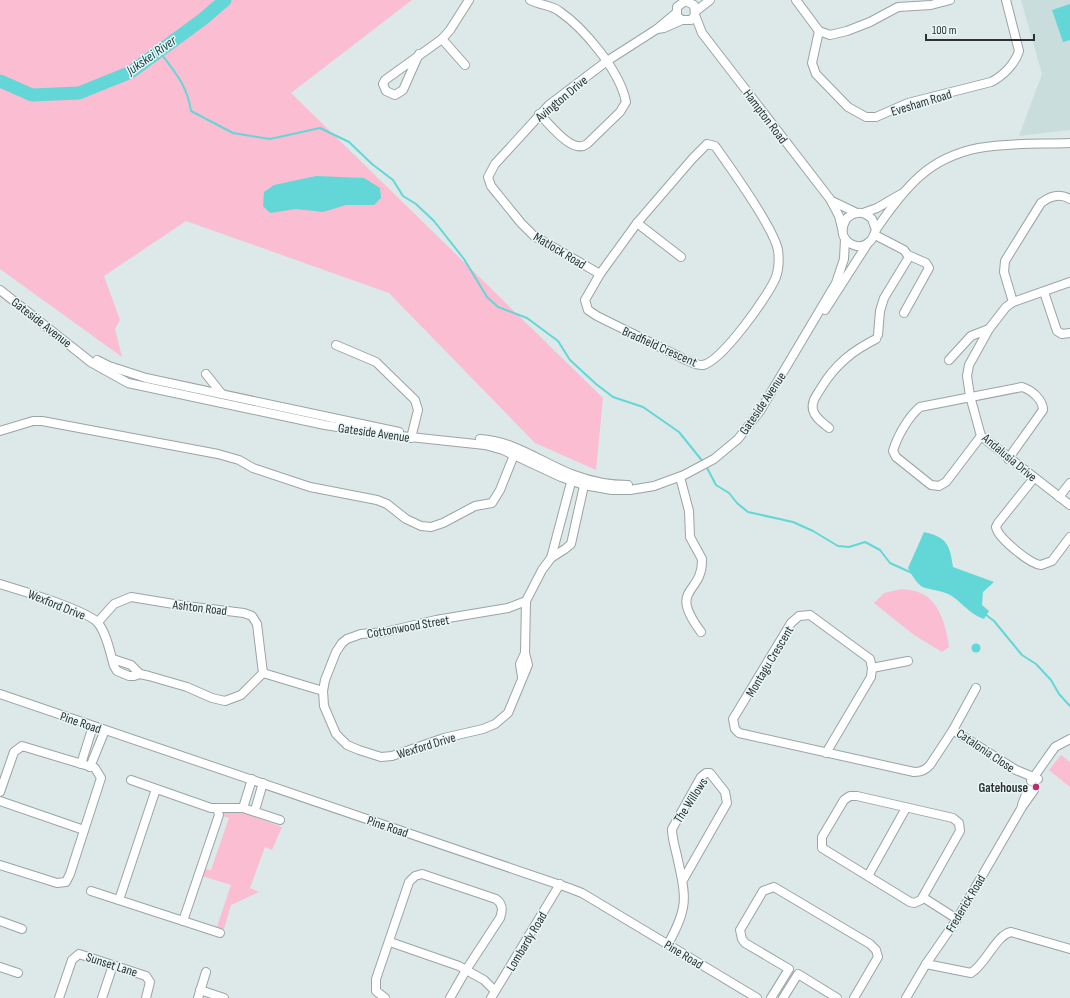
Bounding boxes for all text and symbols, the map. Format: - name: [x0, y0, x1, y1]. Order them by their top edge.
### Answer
- scale bar: [926, 16, 1034, 42]
- text: 100 m: [932, 23, 957, 38]
- water label: Jukskei River: [122, 31, 180, 79]
- street label: Avington Drive: [532, 72, 591, 126]
- street label: Hampton Road: [740, 86, 791, 147]
- street label: Evesham Road: [889, 86, 954, 120]
- street label: Matlock Road: [530, 229, 589, 273]
- street label: Gateside Avenue: [8, 294, 75, 351]
- street label: Bradfield Crescent: [620, 323, 700, 371]
- street label: Gateside Avenue: [736, 369, 790, 438]
- street label: Gateside Avenue: [337, 420, 411, 446]
- street label: Andalusia Drive: [978, 430, 1040, 485]
- street label: Wexford Drive: [25, 586, 88, 624]
- street label: Ashton Road: [171, 597, 228, 619]
- street label: Cottonwood Street: [366, 612, 451, 642]
- street label: Montagu Crescent: [742, 623, 797, 700]
- street label: Pine Road: [58, 708, 103, 737]
- street label: Catalonia Close: [953, 725, 1018, 776]
- street label: Wexford Drive: [395, 729, 458, 762]
- street label: The Willows: [670, 775, 712, 826]
- place label: Gatehouse: [978, 780, 1028, 796]
- marker: Gatehouse: [1031, 782, 1041, 792]
- street label: Pine Road: [365, 812, 410, 841]
- street label: Frederick Road: [942, 872, 989, 935]
- street label: Lombardy Road: [503, 909, 551, 974]
- street label: Pine Road: [661, 937, 706, 973]
- street label: Sunset Lane: [84, 949, 139, 981]

